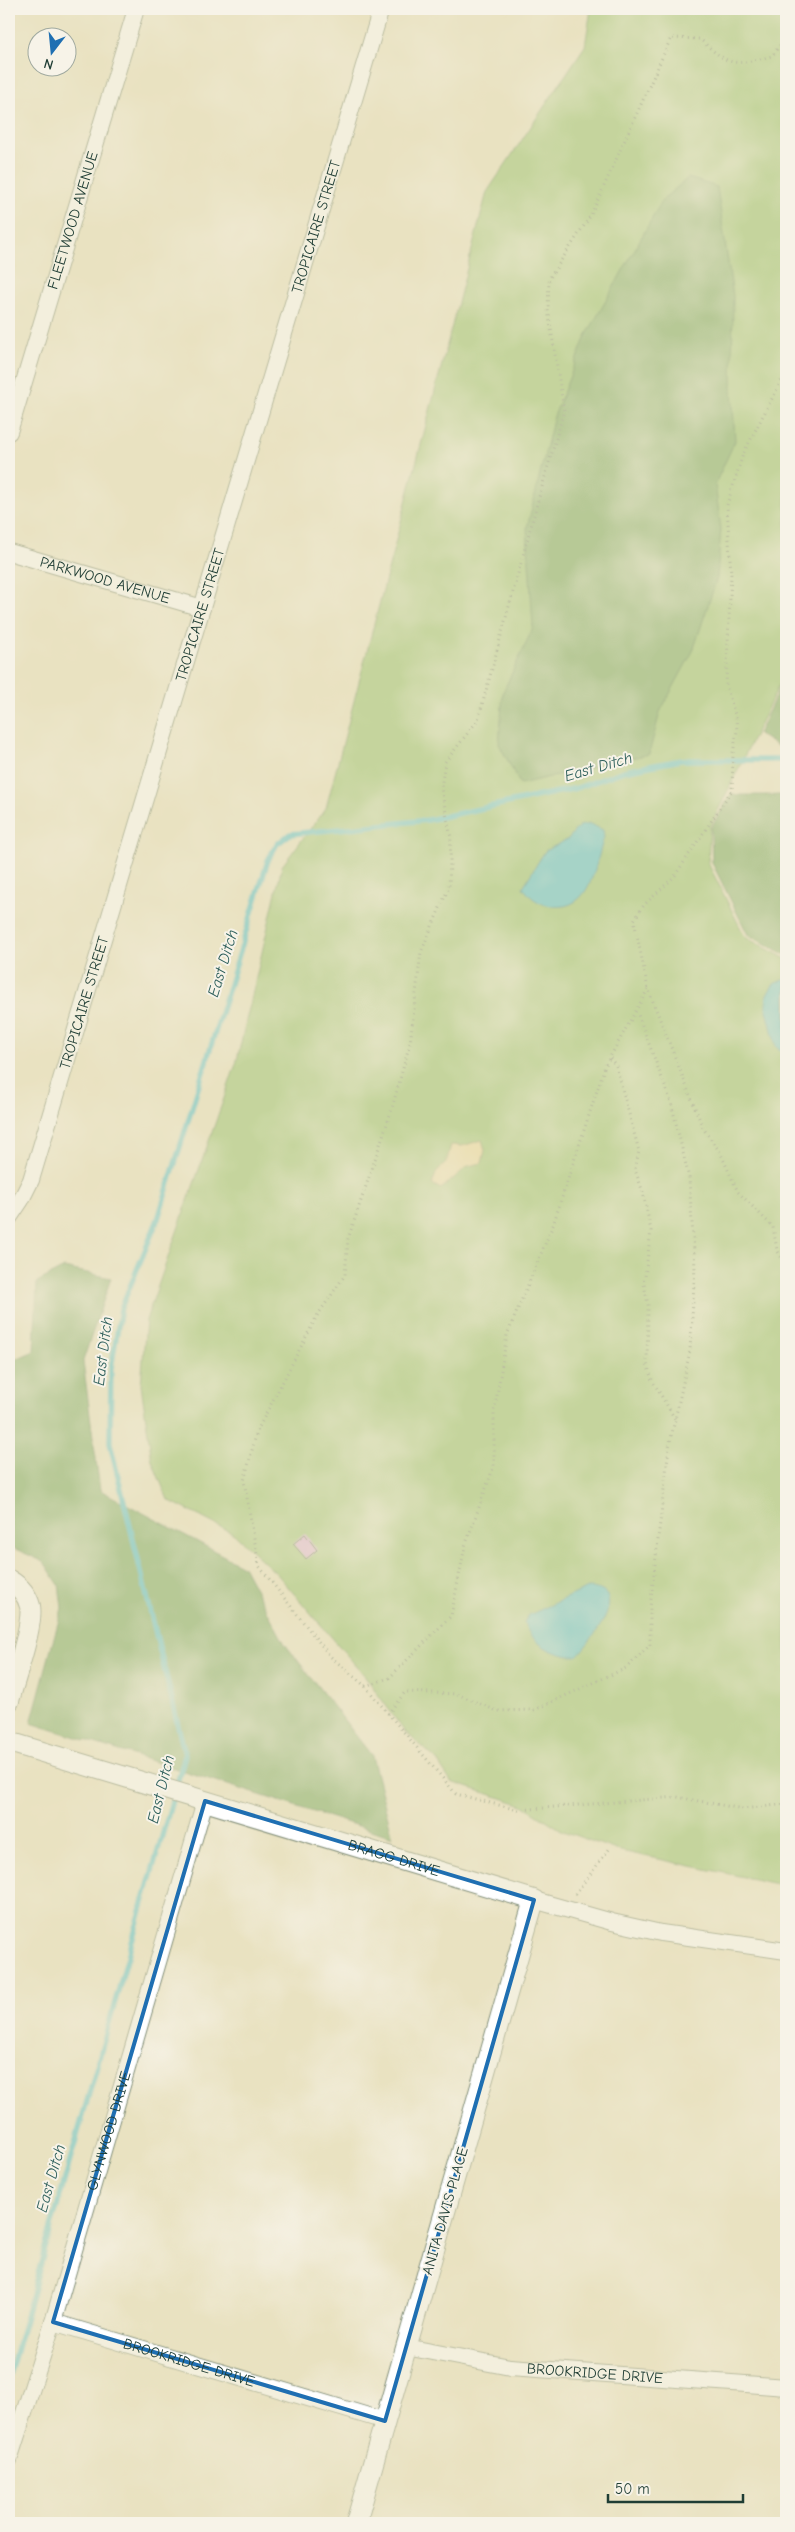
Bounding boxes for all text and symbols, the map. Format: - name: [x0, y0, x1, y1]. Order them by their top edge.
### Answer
- north arrow: [28, 28, 78, 78]
- text: N: [42, 55, 55, 73]
- street label: FLEETWOOD AVENUE: [43, 149, 102, 291]
- street label: TROPICAIRE STREET: [288, 158, 344, 295]
- street label: TROPICAIRE STREET: [172, 546, 228, 683]
- street label: PARKWOOD AVENUE: [38, 552, 172, 607]
- water label: East Ditch: [562, 749, 634, 785]
- water label: East Ditch: [204, 927, 242, 999]
- street label: TROPICAIRE STREET: [56, 934, 112, 1072]
- water label: East Ditch: [90, 1315, 116, 1387]
- water label: East Ditch: [144, 1753, 178, 1825]
- street label: BRAGG DRIVE: [346, 1836, 442, 1880]
- street label: GLYNWOOD DRIVE: [83, 2069, 135, 2193]
- water label: East Ditch: [33, 2142, 69, 2214]
- street label: ANITA DAVIS PLACE: [418, 2145, 472, 2277]
- street label: BROOKRIDGE DRIVE: [121, 2334, 257, 2391]
- street label: BROOKRIDGE DRIVE: [526, 2359, 664, 2387]
- scale bar: [608, 2472, 742, 2504]
- text: 50 m: [615, 2480, 650, 2498]

